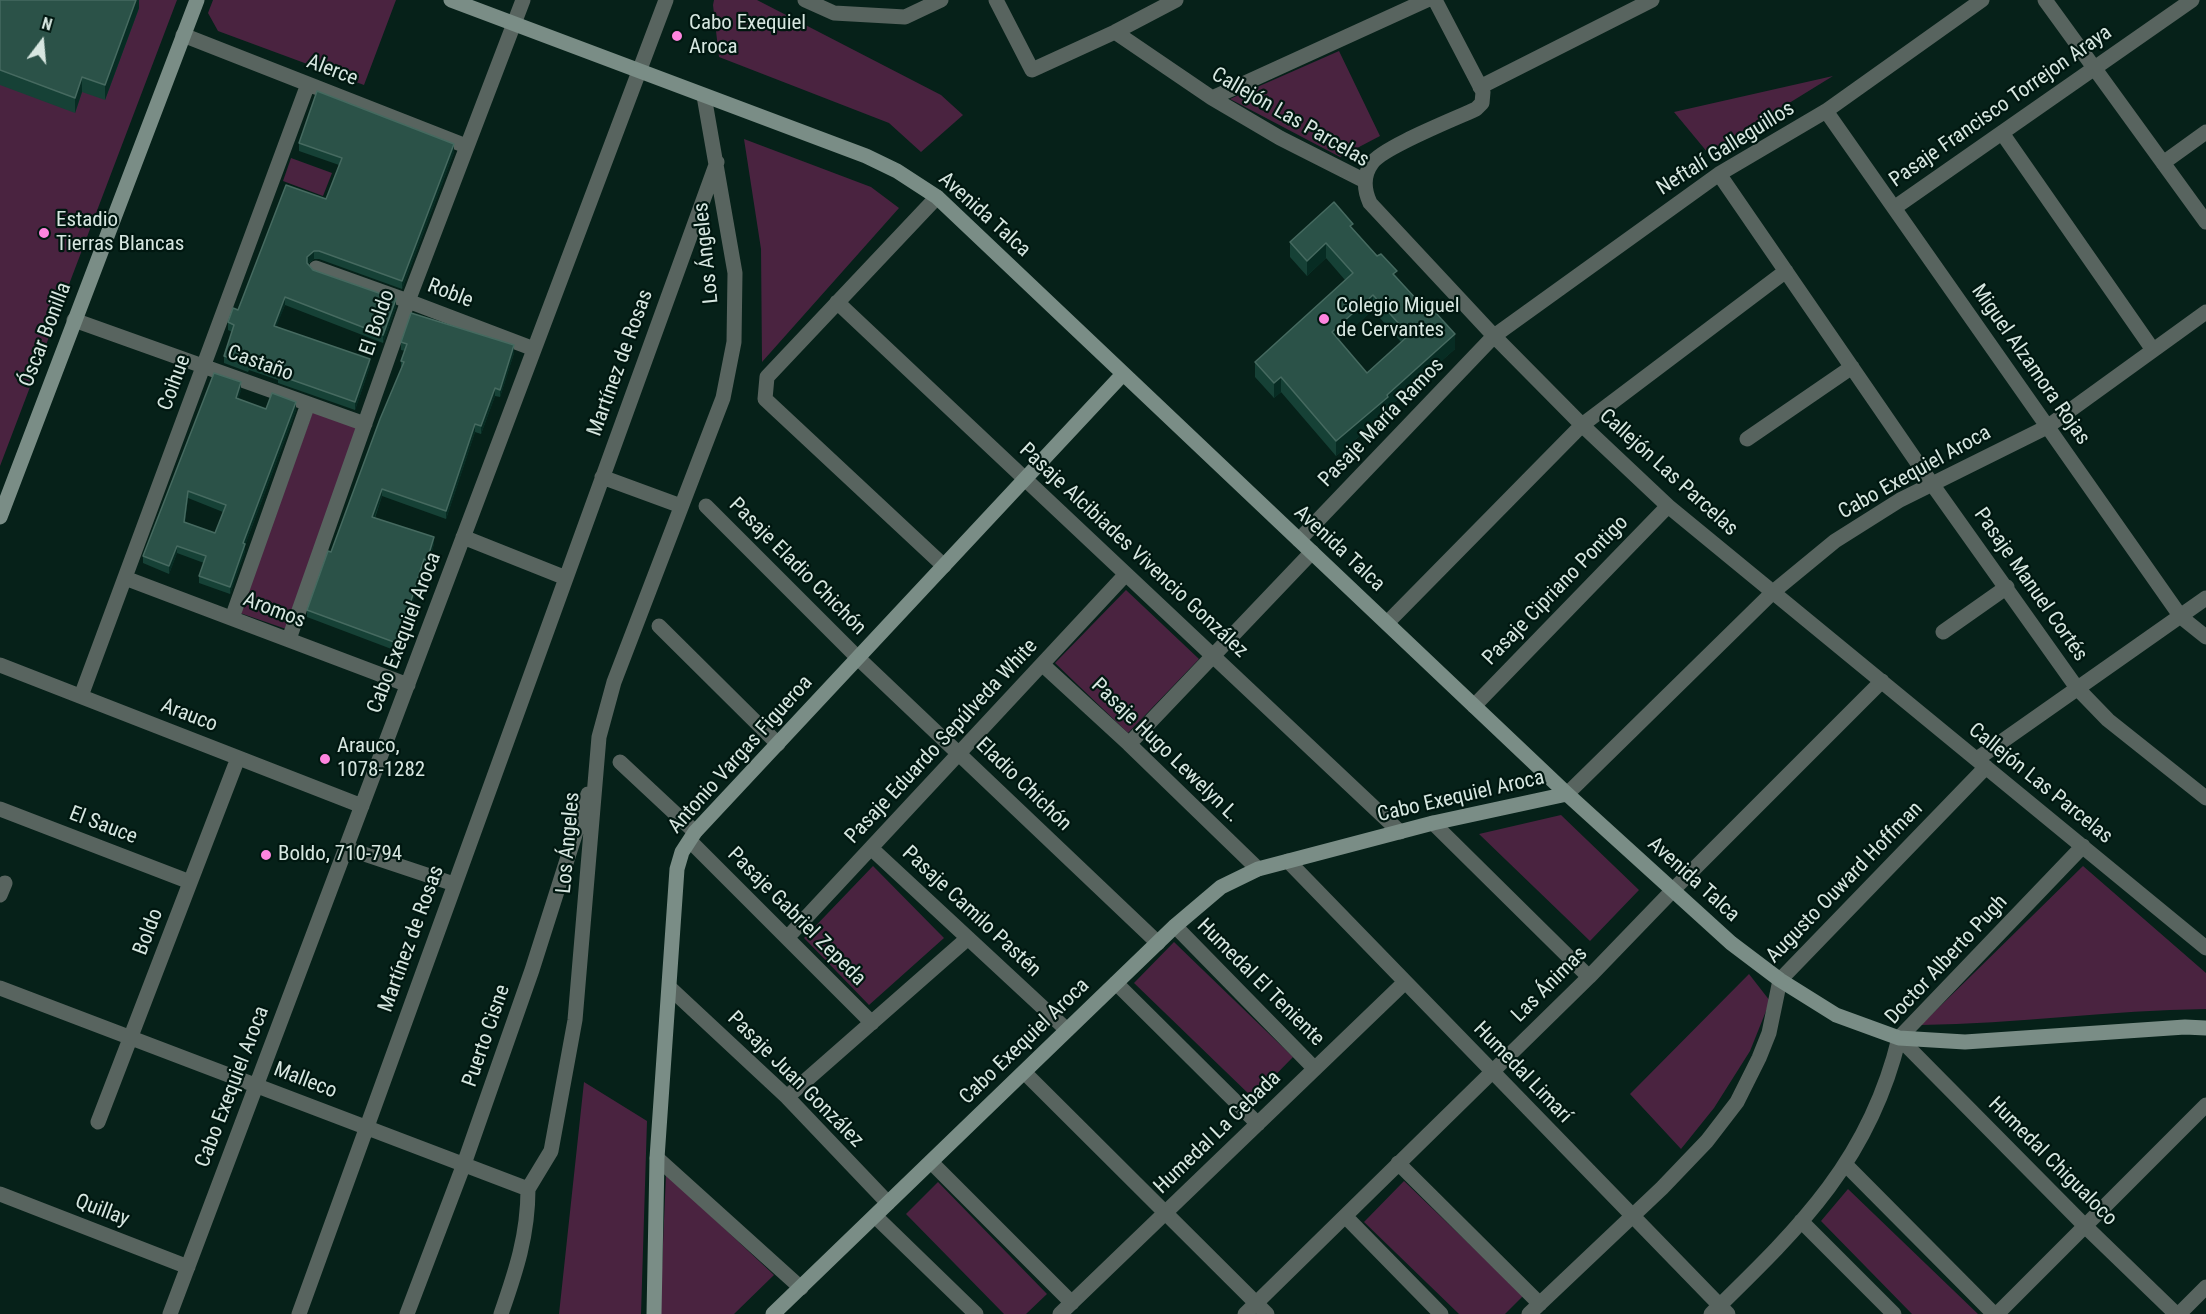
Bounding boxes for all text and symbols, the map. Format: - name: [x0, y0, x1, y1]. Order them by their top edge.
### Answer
- place label: Cabo Exequiel Aroca: [689, 11, 806, 61]
- north arrow: [12, 12, 72, 72]
- text: N: [40, 14, 54, 35]
- street label: Pasaje Francisco Torrejon Araya: [1885, 21, 2117, 193]
- marker: Cabo Exequiel Aroca: [670, 29, 684, 43]
- street label: Alerce: [303, 50, 361, 92]
- street label: Callejón Las Parcelas: [1207, 63, 1373, 173]
- street label: Neftalí Galleguillos: [1653, 97, 1799, 201]
- street label: Avenida Talca: [933, 167, 1035, 263]
- street label: Los Ángeles: [689, 201, 725, 305]
- place label: Estadio Tierras Blancas: [56, 208, 184, 258]
- marker: Estadio Tierras Blancas: [37, 226, 51, 240]
- street label: Roble: [424, 274, 476, 314]
- street label: Óscar Bonilla: [15, 279, 77, 391]
- street label: Miguel Alzamora Rojas: [1965, 280, 2095, 450]
- street label: Martínez de Rosas: [583, 286, 659, 440]
- street label: El Boldo: [355, 287, 401, 359]
- place label: Colegio Miguel de Cervantes: [1336, 294, 1459, 344]
- marker: Colegio Miguel de Cervantes: [1317, 312, 1331, 326]
- street label: Castaño: [223, 340, 297, 388]
- street label: Coihue: [153, 352, 197, 414]
- street label: Pasaje María Ramos: [1314, 353, 1450, 493]
- street label: Callejón Las Parcelas: [1593, 404, 1743, 542]
- street label: Cabo Exequiel Aroca: [1834, 421, 1996, 525]
- street label: Pasaje Alcibiades Vivencio González: [1013, 438, 1253, 664]
- street label: Pasaje Eladio Chichón: [723, 493, 871, 641]
- street label: Avenida Talca: [1288, 501, 1390, 597]
- street label: Pasaje Manuel Cortés: [1968, 504, 2092, 666]
- street label: Pasaje Cipriano Pontigo: [1478, 511, 1634, 671]
- street label: Cabo Exequiel Aroca: [363, 549, 447, 717]
- street label: Aromos: [239, 588, 309, 634]
- street label: Pasaje Eduardo Sepúlveda White: [841, 634, 1043, 850]
- street label: Antonio Vargas Figueroa: [664, 671, 818, 839]
- street label: Pasaje Hugo Lewelyn L.: [1085, 674, 1245, 828]
- street label: Arauco: [157, 694, 221, 738]
- street label: Callejón Las Parcelas: [1963, 718, 2117, 850]
- street label: Eladio Chichón: [970, 733, 1076, 837]
- place label: Arauco, 1078-1282: [337, 734, 425, 784]
- marker: Arauco, 1078-1282: [318, 752, 332, 766]
- street label: Cabo Exequiel Aroca: [1375, 766, 1547, 828]
- street label: Los Ángeles: [552, 791, 586, 895]
- street label: Augusto Ouward Hoffman: [1761, 797, 1929, 969]
- street label: El Sauce: [65, 802, 141, 850]
- street label: Avenida Talca: [1642, 832, 1744, 928]
- street label: Pasaje Camilo Pastén: [896, 841, 1046, 983]
- place label: Boldo, 710-794: [278, 842, 402, 868]
- street label: Pasaje Gabriel Zepeda: [722, 843, 870, 991]
- marker: Boldo, 710-794: [259, 848, 273, 862]
- street label: Martínez de Rosas: [374, 862, 450, 1016]
- street label: Doctor Alberto Pugh: [1881, 890, 2013, 1030]
- street label: Boldo: [129, 905, 169, 959]
- street label: Humedal El Teniente: [1191, 914, 1329, 1052]
- street label: Las Ánimas: [1507, 942, 1593, 1028]
- street label: Cabo Exequiel Aroca: [955, 974, 1095, 1110]
- street label: Puerto Cisne: [458, 982, 516, 1090]
- street label: Cabo Exequiel Aroca: [191, 1003, 275, 1171]
- street label: Pasaje Juan González: [722, 1007, 868, 1153]
- street label: Humedal Limarí: [1467, 1017, 1577, 1129]
- street label: Malleco: [270, 1057, 340, 1105]
- street label: Humedal La Cebada: [1149, 1066, 1287, 1200]
- street label: Humedal Chigualoco: [1982, 1092, 2122, 1232]
- street label: Quillay: [71, 1189, 133, 1233]

